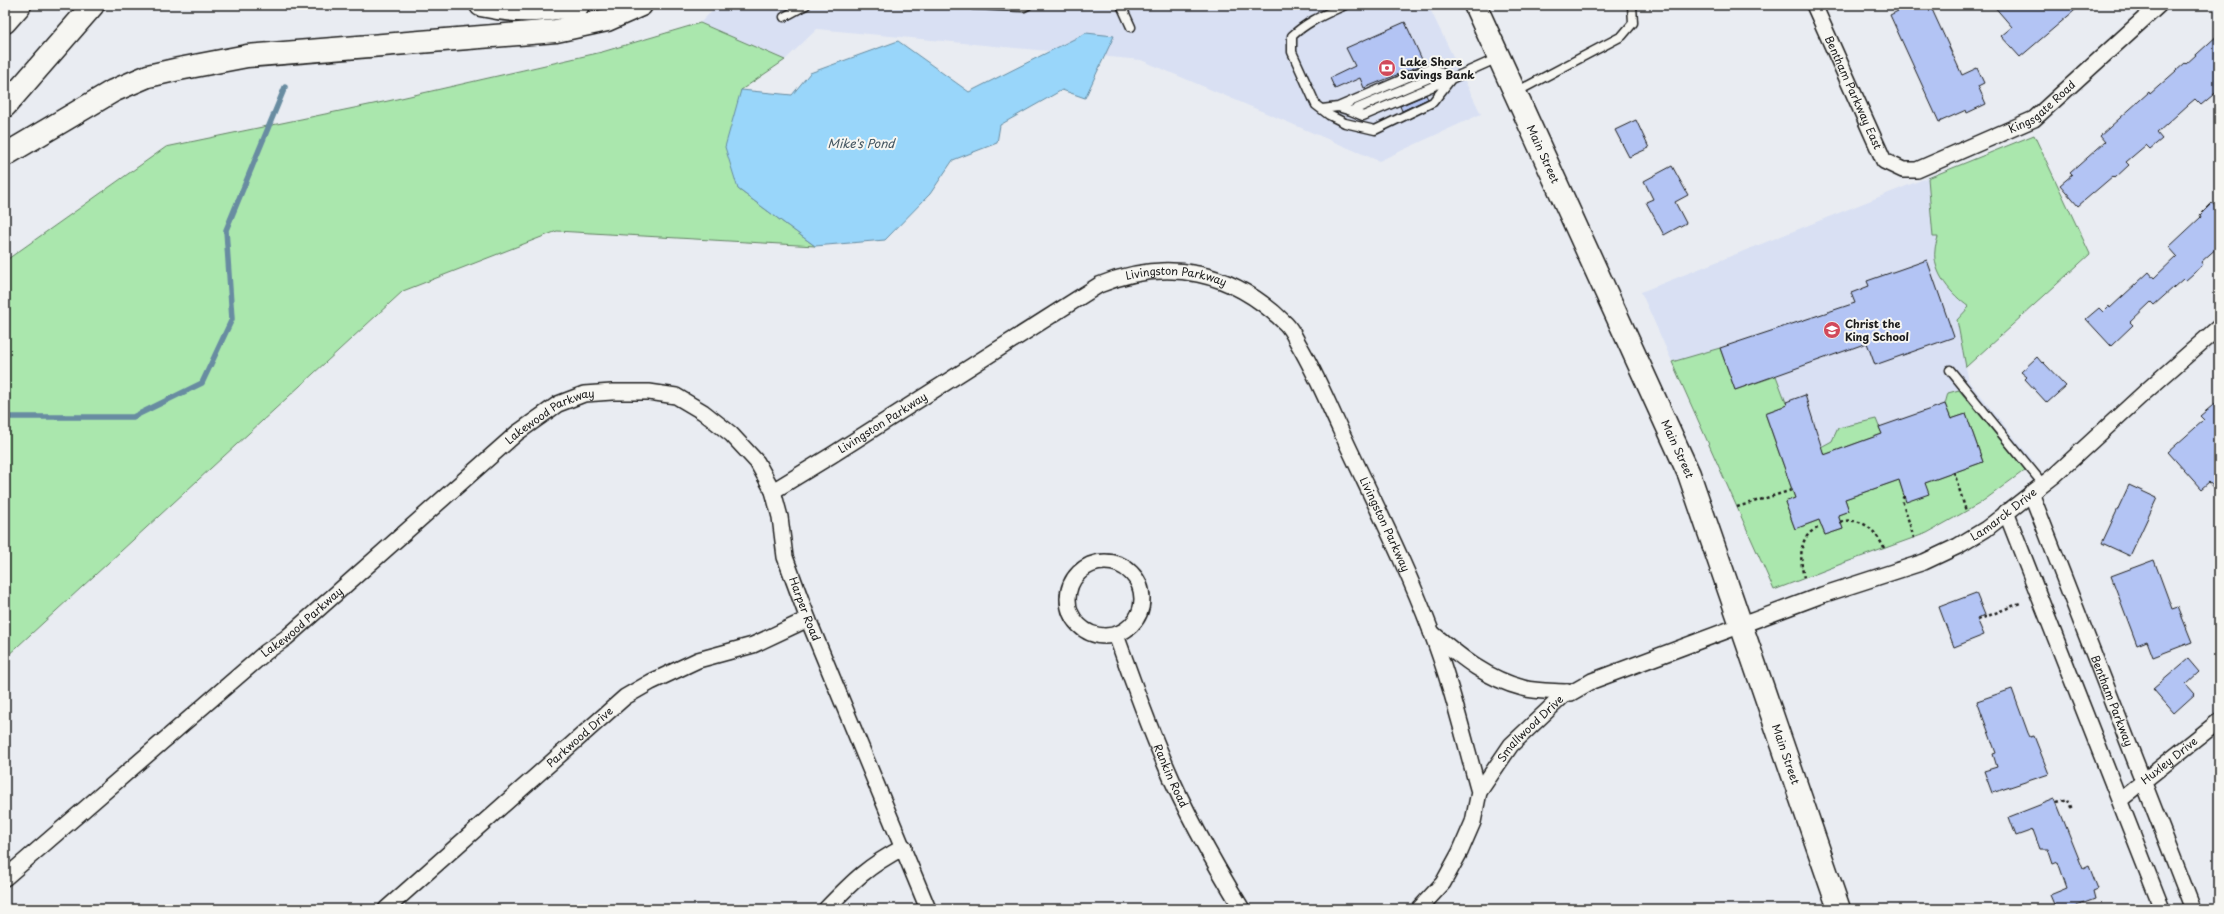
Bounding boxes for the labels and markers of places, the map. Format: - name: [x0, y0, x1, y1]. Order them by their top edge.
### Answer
- place label: Lake Shore Savings Bank: [1400, 53, 1475, 83]
- bank icon: Lake Shore Savings Bank: [1377, 58, 1397, 78]
- place label: Christ the King School: [1845, 315, 1909, 345]
- school or university icon: Christ the King School: [1822, 320, 1842, 340]

